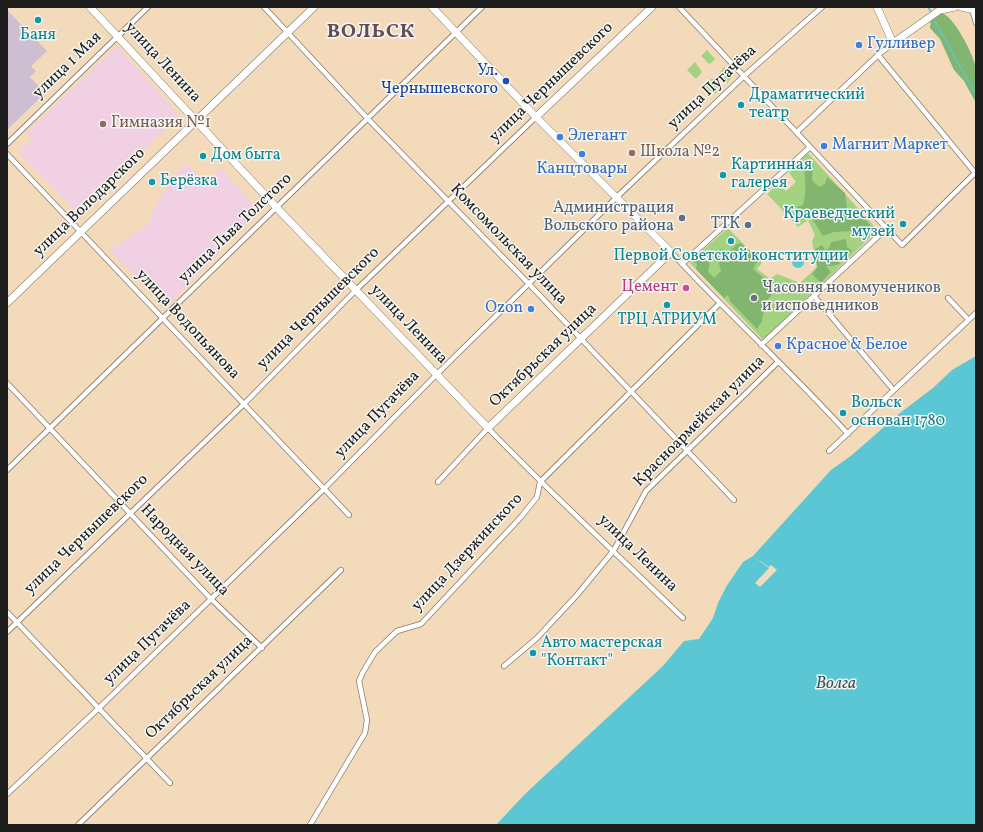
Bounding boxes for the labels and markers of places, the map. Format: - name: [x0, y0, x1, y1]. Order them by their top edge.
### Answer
- marker: Баня: [33, 15, 43, 25]
- place label: Баня: [20, 26, 56, 46]
- place label: Гулливер: [867, 35, 935, 55]
- marker: Гулливер: [854, 40, 864, 50]
- place label: Ул. Чернышевского: [381, 62, 498, 100]
- marker: Ул. Чернышевского: [501, 76, 511, 86]
- place label: Драматический театр: [749, 86, 865, 124]
- marker: Драматический театр: [736, 100, 746, 110]
- place label: Гимназия №1: [111, 114, 211, 134]
- marker: Гимназия №1: [98, 119, 108, 129]
- place label: Элегант: [568, 127, 627, 147]
- marker: Элегант: [555, 132, 565, 142]
- place label: Магнит Маркет: [832, 136, 948, 156]
- marker: Магнит Маркет: [819, 141, 829, 151]
- place label: Школа №2: [640, 143, 720, 163]
- place label: Дом быта: [211, 146, 281, 166]
- marker: Школа №2: [627, 148, 637, 158]
- marker: Канцтовары: [577, 149, 587, 159]
- marker: Дом быта: [198, 151, 208, 161]
- place label: Картинная галерея: [731, 156, 812, 194]
- place label: Канцтовары: [537, 160, 627, 180]
- marker: Картинная галерея: [718, 170, 728, 180]
- place label: Берёзка: [160, 172, 218, 192]
- marker: Берёзка: [147, 177, 157, 187]
- place label: Администрация Вольского района: [543, 199, 674, 237]
- place label: Краеведческий музей: [783, 205, 895, 243]
- marker: Администрация Вольского района: [677, 213, 687, 223]
- place label: ТТК: [711, 215, 740, 235]
- marker: Краеведческий музей: [898, 219, 908, 229]
- marker: ТТК: [743, 220, 753, 230]
- marker: Первой Советской конституции: [726, 236, 736, 246]
- place label: Первой Советской конституции: [613, 247, 849, 267]
- place label: Цемент: [622, 278, 678, 298]
- place label: Часовня новомучеников и исповедников: [762, 279, 941, 317]
- marker: Цемент: [681, 283, 691, 293]
- marker: Часовня новомучеников и исповедников: [749, 293, 759, 303]
- place label: Ozon: [485, 299, 523, 319]
- marker: ТРЦ АТРИУМ: [662, 300, 672, 310]
- marker: Ozon: [526, 304, 536, 314]
- place label: ТРЦ АТРИУМ: [617, 311, 717, 331]
- place label: Красное & Белое: [786, 336, 908, 356]
- marker: Красное & Белое: [773, 341, 783, 351]
- place label: Вольск основан 1780: [851, 394, 945, 432]
- marker: Вольск основан 1780: [838, 408, 848, 418]
- place label: Авто мастерская "Контакт": [541, 634, 662, 672]
- marker: Авто мастерская "Контакт": [528, 648, 538, 658]

